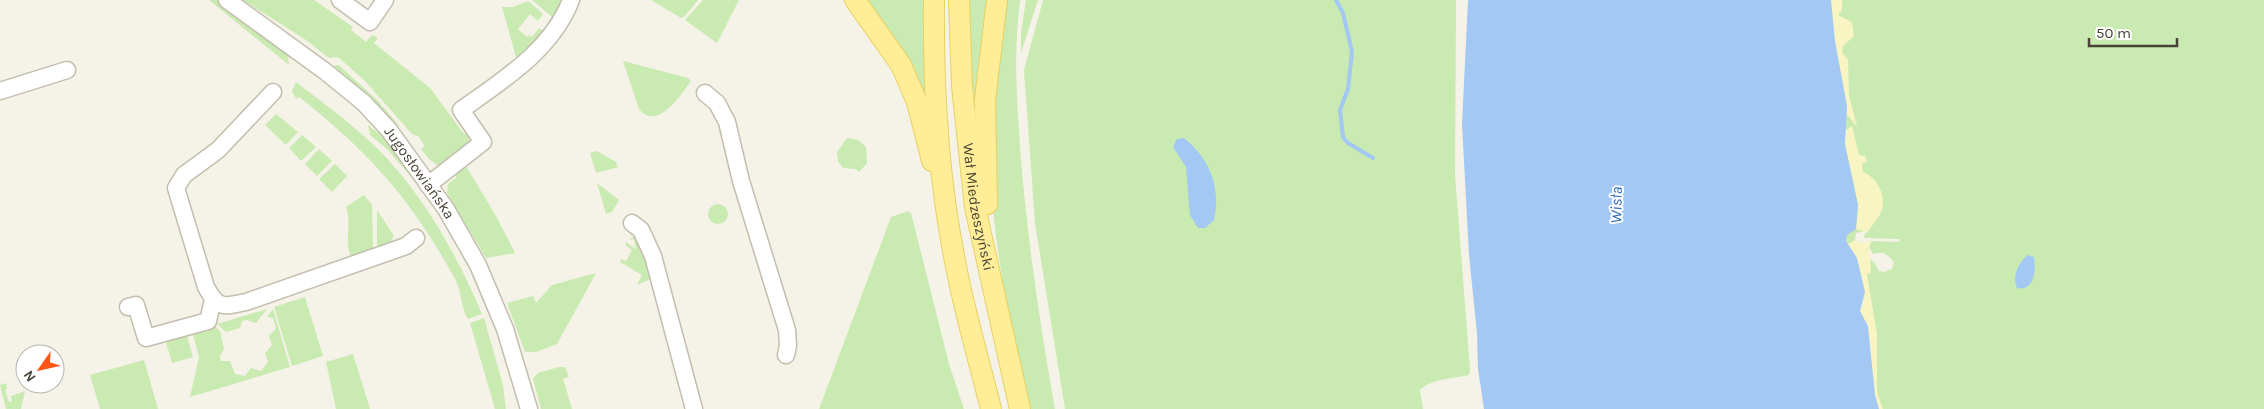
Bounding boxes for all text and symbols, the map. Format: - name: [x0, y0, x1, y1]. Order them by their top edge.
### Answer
- scale bar: [2089, 15, 2176, 47]
- text: 50 m: [2096, 24, 2131, 42]
- street label: Jugosłowiańska: [381, 123, 459, 222]
- street label: Wał Miedzeszyński: [959, 142, 998, 272]
- water label: Wisła: [1606, 186, 1626, 224]
- north arrow: [15, 344, 65, 394]
- text: N: [20, 367, 39, 385]

